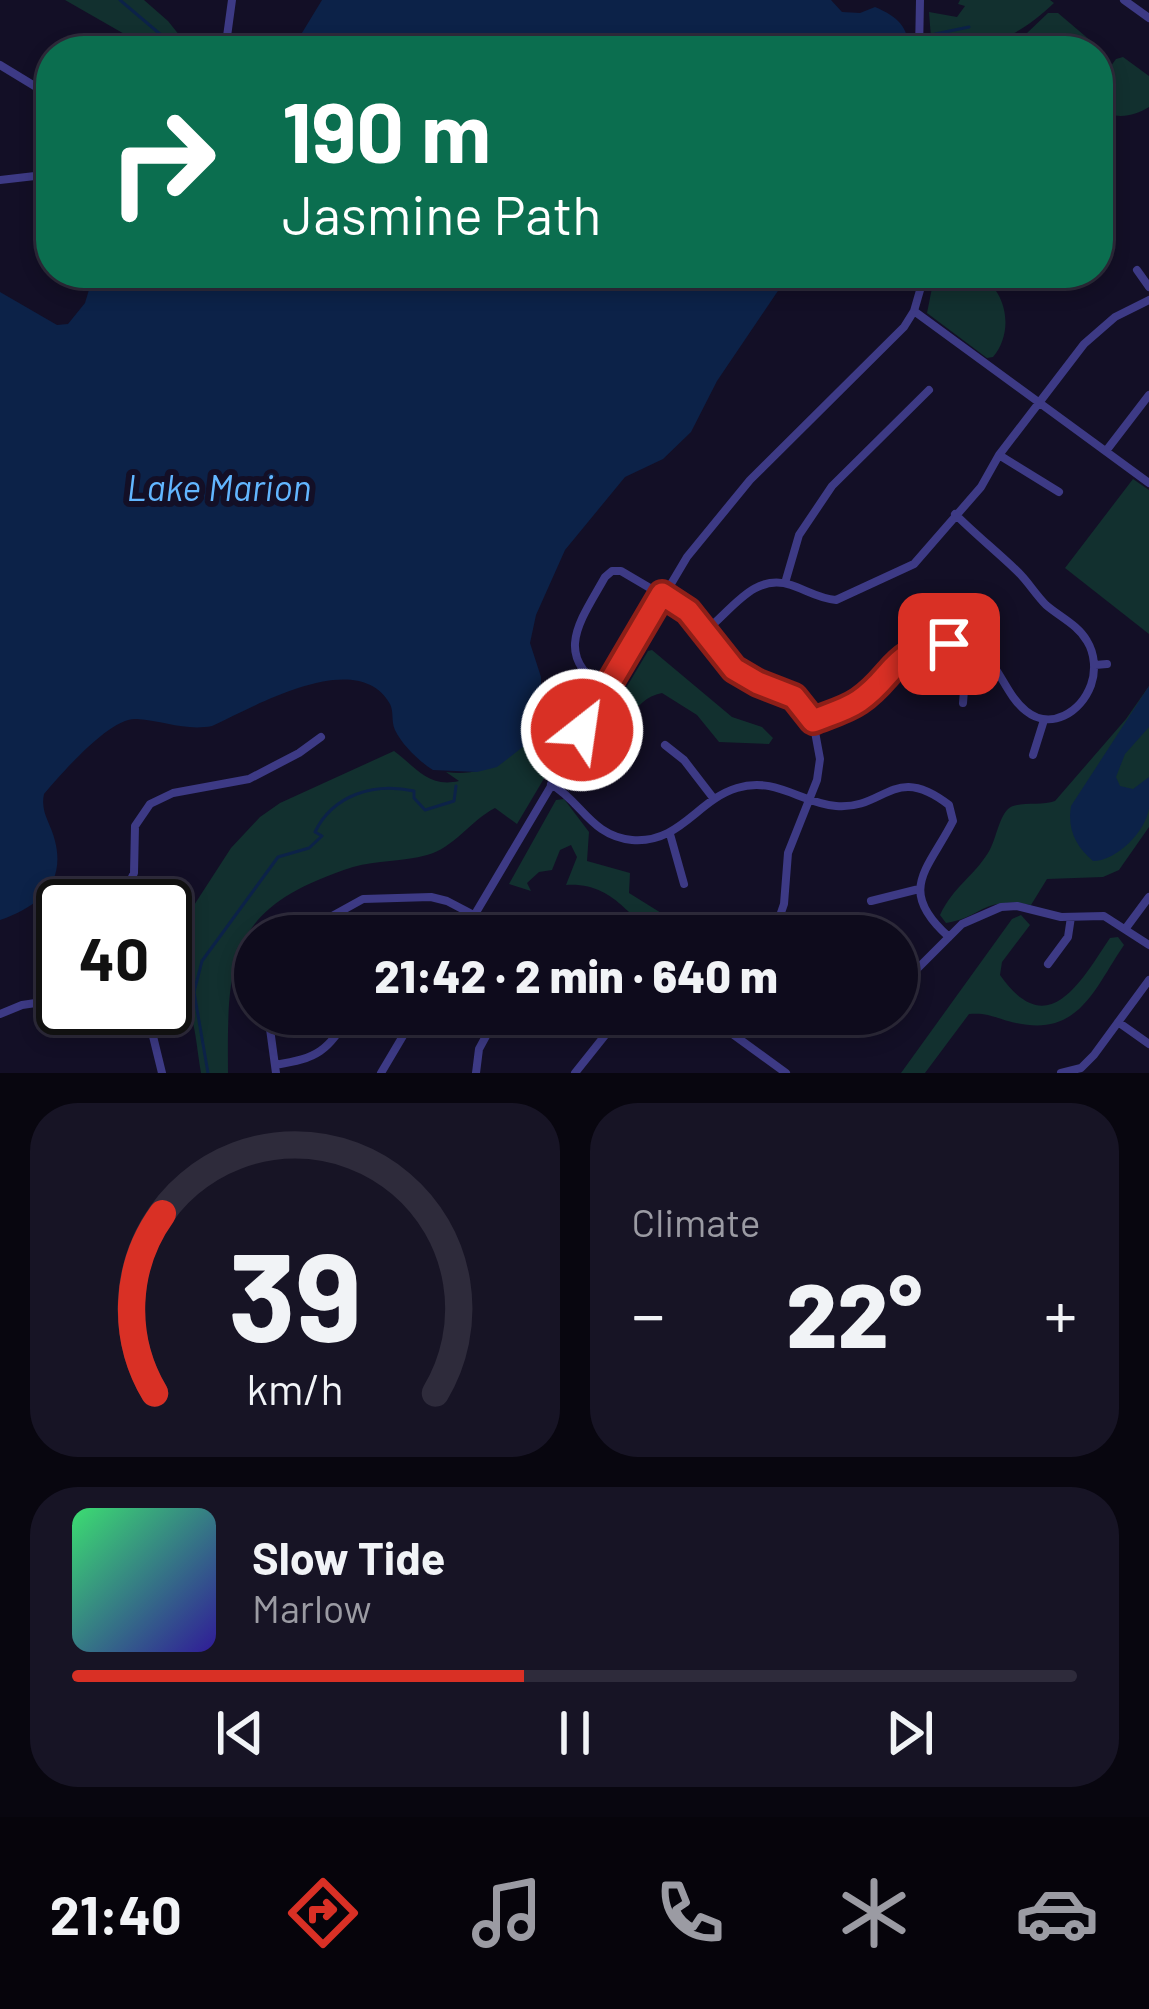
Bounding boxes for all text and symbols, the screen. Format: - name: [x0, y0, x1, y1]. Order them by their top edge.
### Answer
- text: 190 m: [282, 79, 491, 180]
- icon: right: [84, 84, 240, 240]
- text: Jasmine Path: [282, 181, 601, 246]
- water label: Lake Marion: [127, 465, 311, 508]
- pin: [898, 593, 1000, 695]
- icon: arrive: [916, 611, 982, 677]
- position arrow: [519, 667, 645, 793]
- speed limit sign: 40: [36, 879, 192, 1035]
- text: 21:42 · 2 min · 640 m: [374, 948, 778, 1002]
- text: Climate: [632, 1198, 761, 1245]
- text: 39: [228, 1217, 362, 1367]
- text: 22°: [786, 1258, 922, 1366]
- text: −: [632, 1273, 665, 1352]
- text: +: [1044, 1273, 1077, 1352]
- text: km/h: [246, 1362, 343, 1414]
- text: Slow Tide: [252, 1530, 445, 1584]
- text: Marlow: [252, 1584, 372, 1631]
- icon: previous: [207, 1700, 273, 1766]
- icon: pause: [542, 1700, 608, 1766]
- icon: next: [877, 1700, 943, 1766]
- icon: directions: [281, 1871, 365, 1955]
- icon: music: [465, 1871, 549, 1955]
- icon: phone: [648, 1871, 732, 1955]
- icon: climate: [832, 1871, 916, 1955]
- icon: car: [1015, 1871, 1099, 1955]
- text: 21:40: [50, 1881, 182, 1946]

